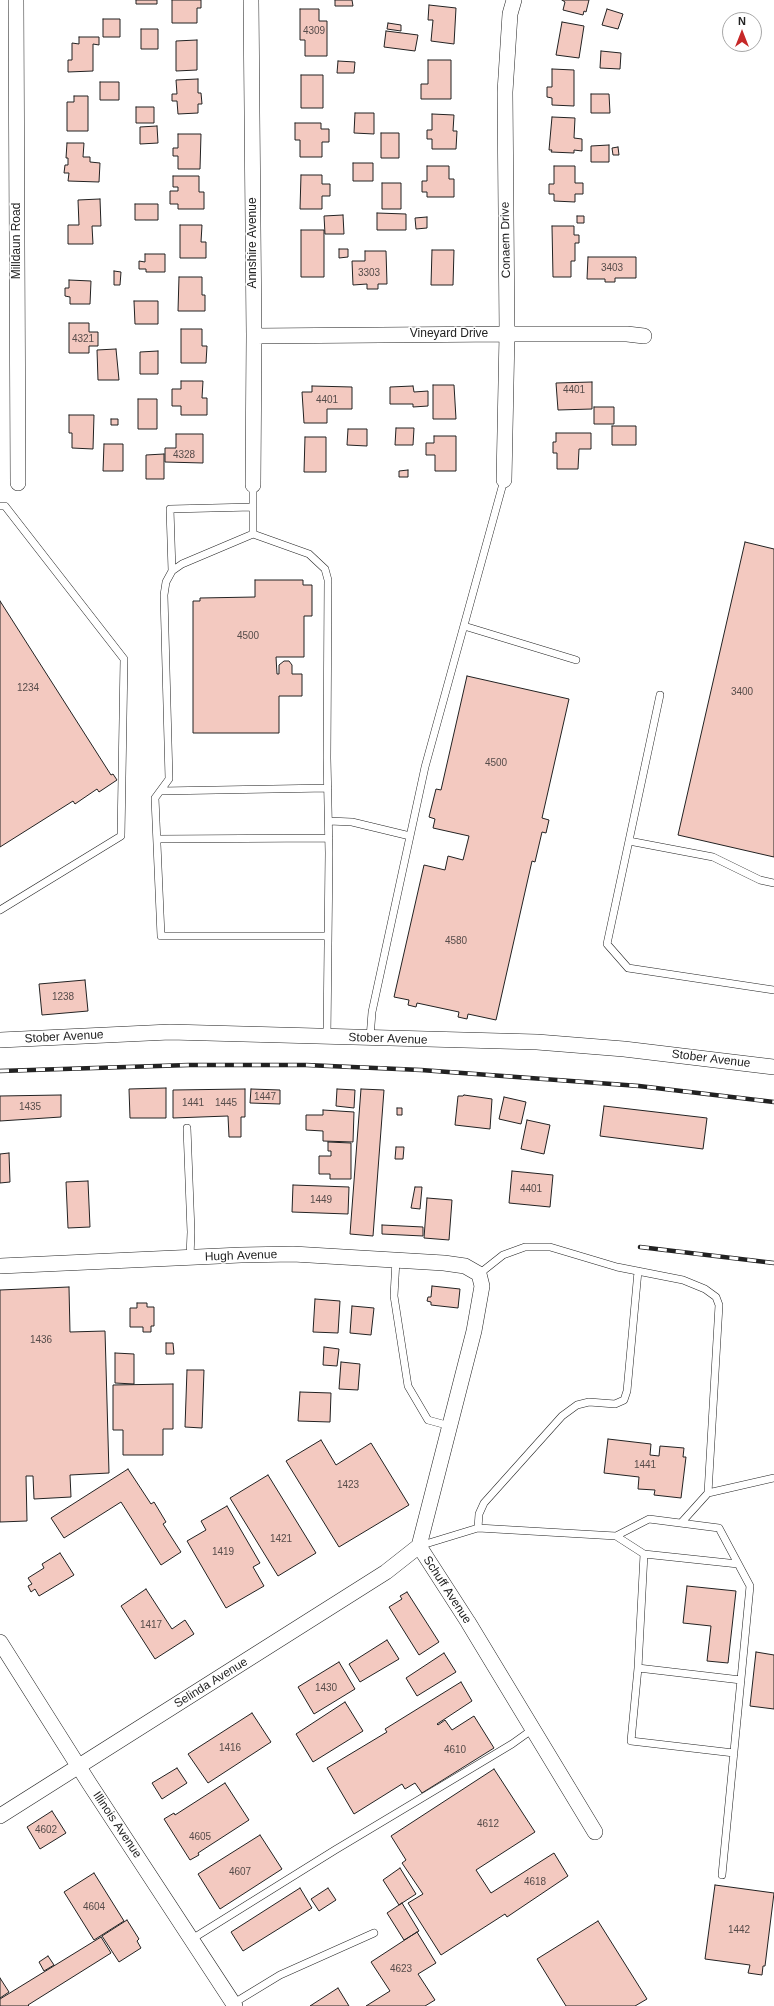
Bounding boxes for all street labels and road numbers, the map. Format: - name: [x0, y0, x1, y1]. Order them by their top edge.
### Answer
- street label: Annshire Avenue: [246, 197, 260, 289]
- street label: Conaem Drive: [498, 202, 514, 278]
- street label: Milldaun Road: [10, 203, 24, 279]
- street label: Vineyard Drive: [410, 327, 488, 341]
- street label: Stober Avenue: [24, 1028, 104, 1046]
- street label: Stober Avenue: [348, 1030, 428, 1048]
- street label: Stober Avenue: [671, 1047, 751, 1071]
- street label: Hugh Avenue: [205, 1248, 277, 1264]
- street label: Schuff Avenue: [420, 1554, 474, 1626]
- street label: Selinda Avenue: [172, 1655, 250, 1711]
- street label: Illinois Avenue: [89, 1789, 145, 1861]

